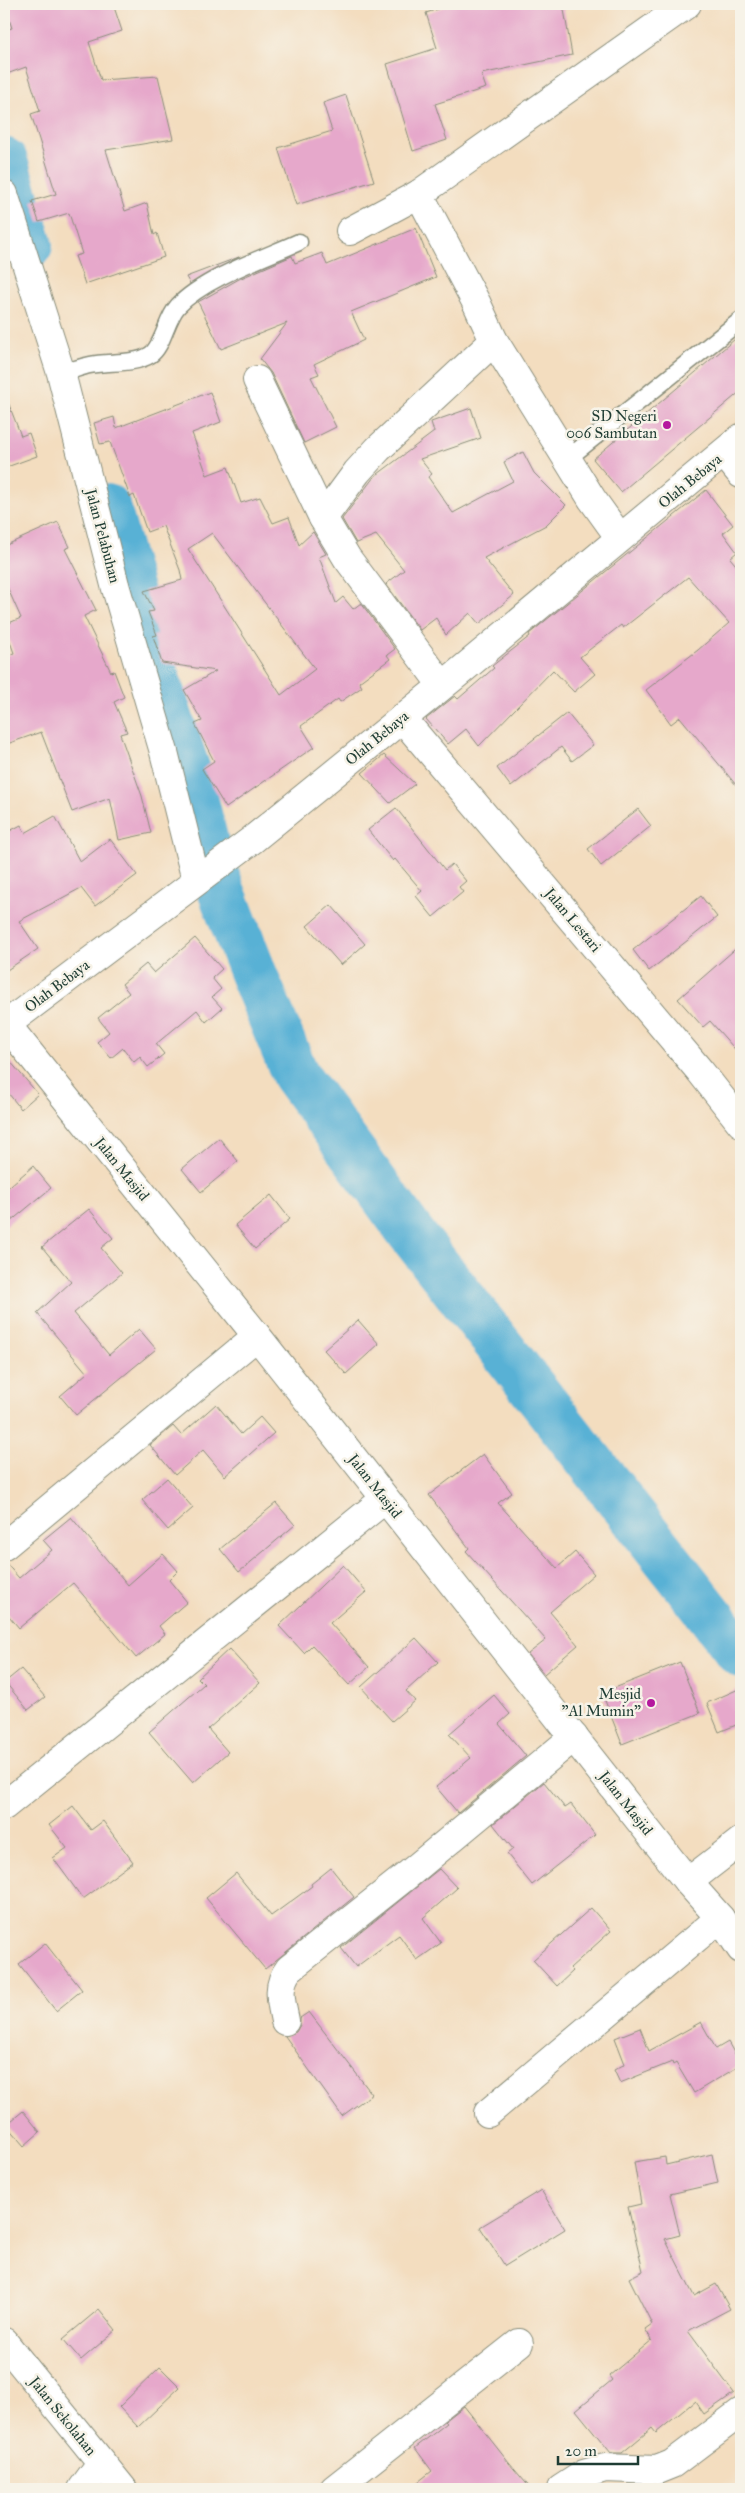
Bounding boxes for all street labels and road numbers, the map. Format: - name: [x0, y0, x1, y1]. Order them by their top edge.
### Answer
- street label: Olah Bebaya: [655, 450, 726, 512]
- street label: Jalan Pelabuhan: [80, 485, 124, 585]
- street label: Olah Bebaya: [342, 707, 413, 769]
- street label: Jalan Lestari: [539, 883, 605, 956]
- street label: Olah Bebaya: [21, 955, 93, 1016]
- street label: Jalan Masjid: [89, 1132, 153, 1205]
- street label: Jalan Masjid: [342, 1449, 406, 1523]
- street label: Jalan Masjid: [593, 1766, 657, 1840]
- street label: Jalan Sekolahan: [24, 2371, 100, 2460]

